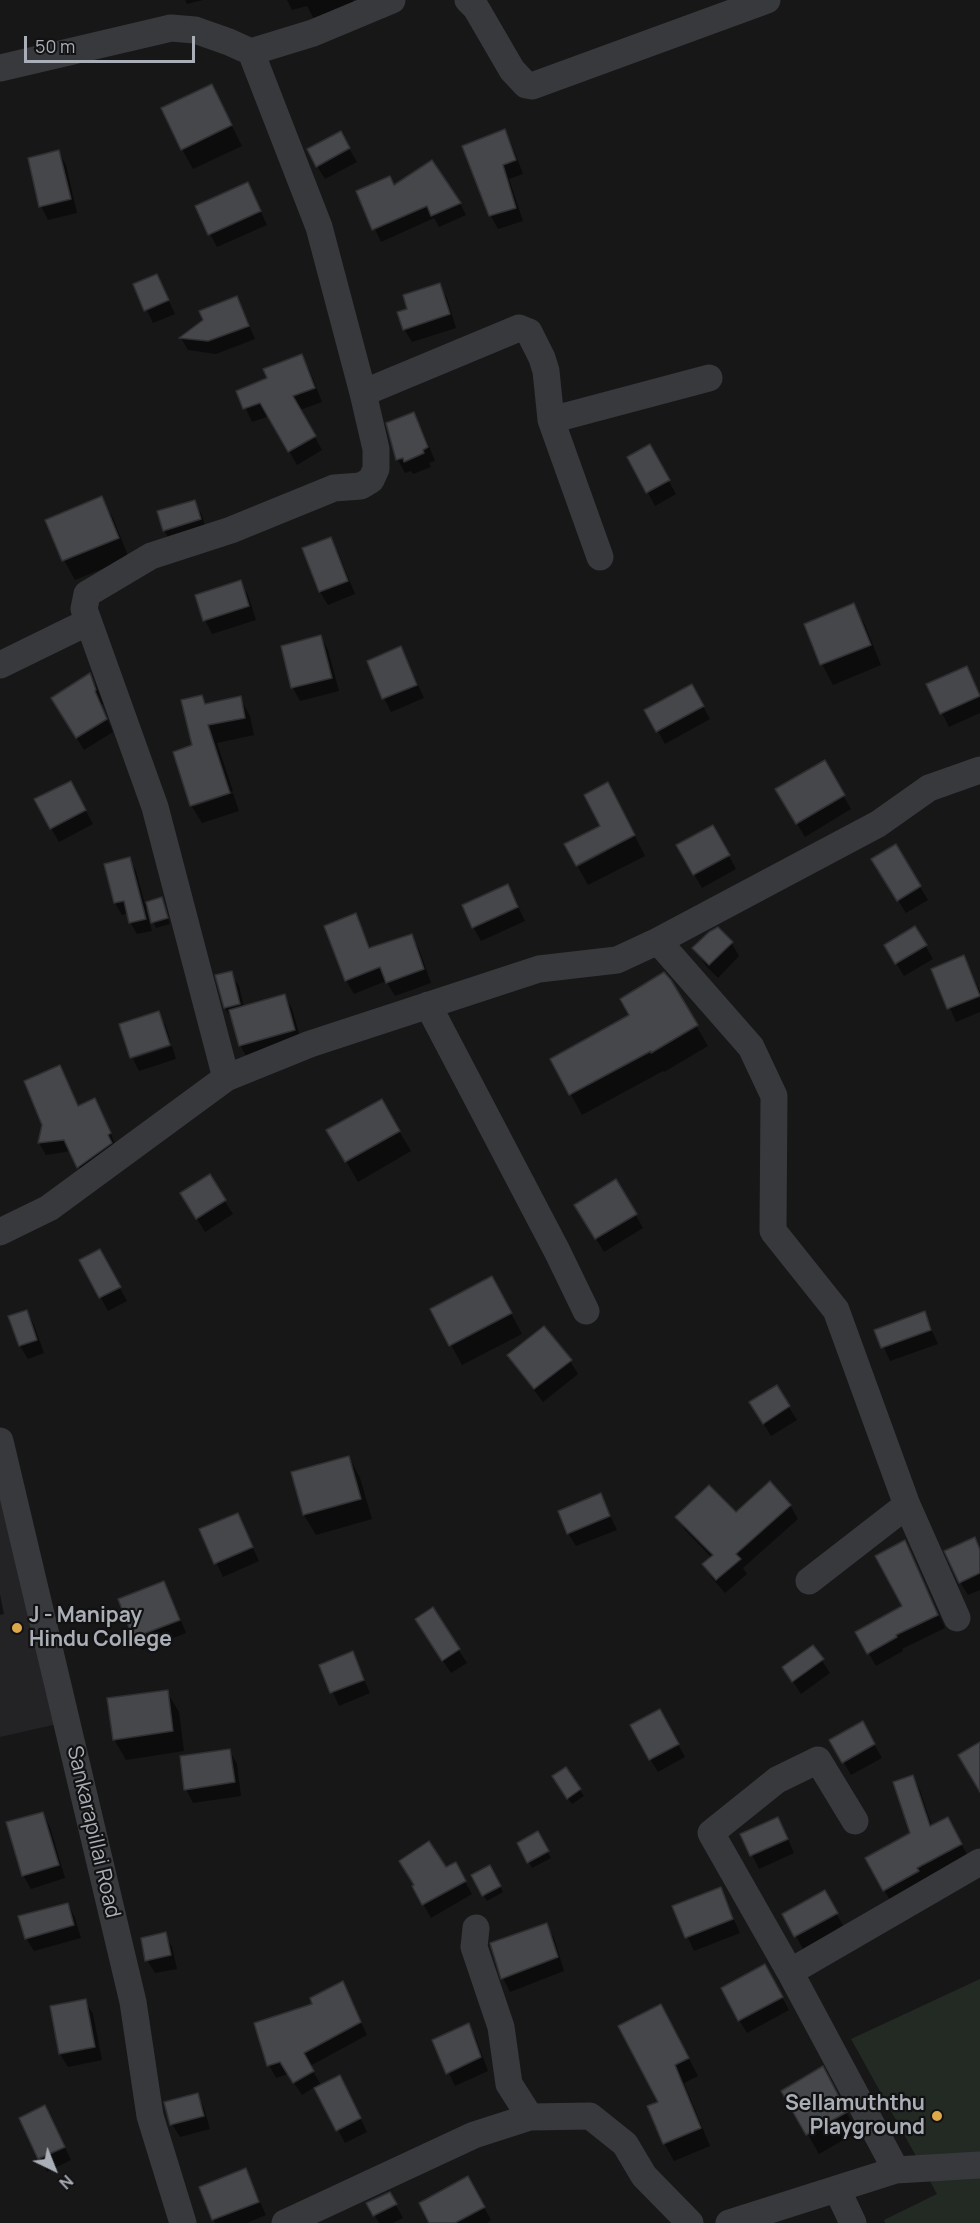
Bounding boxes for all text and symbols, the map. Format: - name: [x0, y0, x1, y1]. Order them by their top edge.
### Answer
- scale bar: [27, 24, 198, 62]
- text: 50 m: [35, 34, 75, 58]
- place label: J - Manipay Hindu College: [29, 1603, 172, 1653]
- marker: J - Manipay Hindu College: [10, 1621, 24, 1635]
- street label: Sankarapillai Road: [61, 1744, 125, 1920]
- place label: Sellamuththu Playground: [785, 2091, 925, 2141]
- marker: Sellamuththu Playground: [930, 2109, 944, 2123]
- north arrow: [24, 2139, 84, 2199]
- text: N: [55, 2170, 78, 2194]

